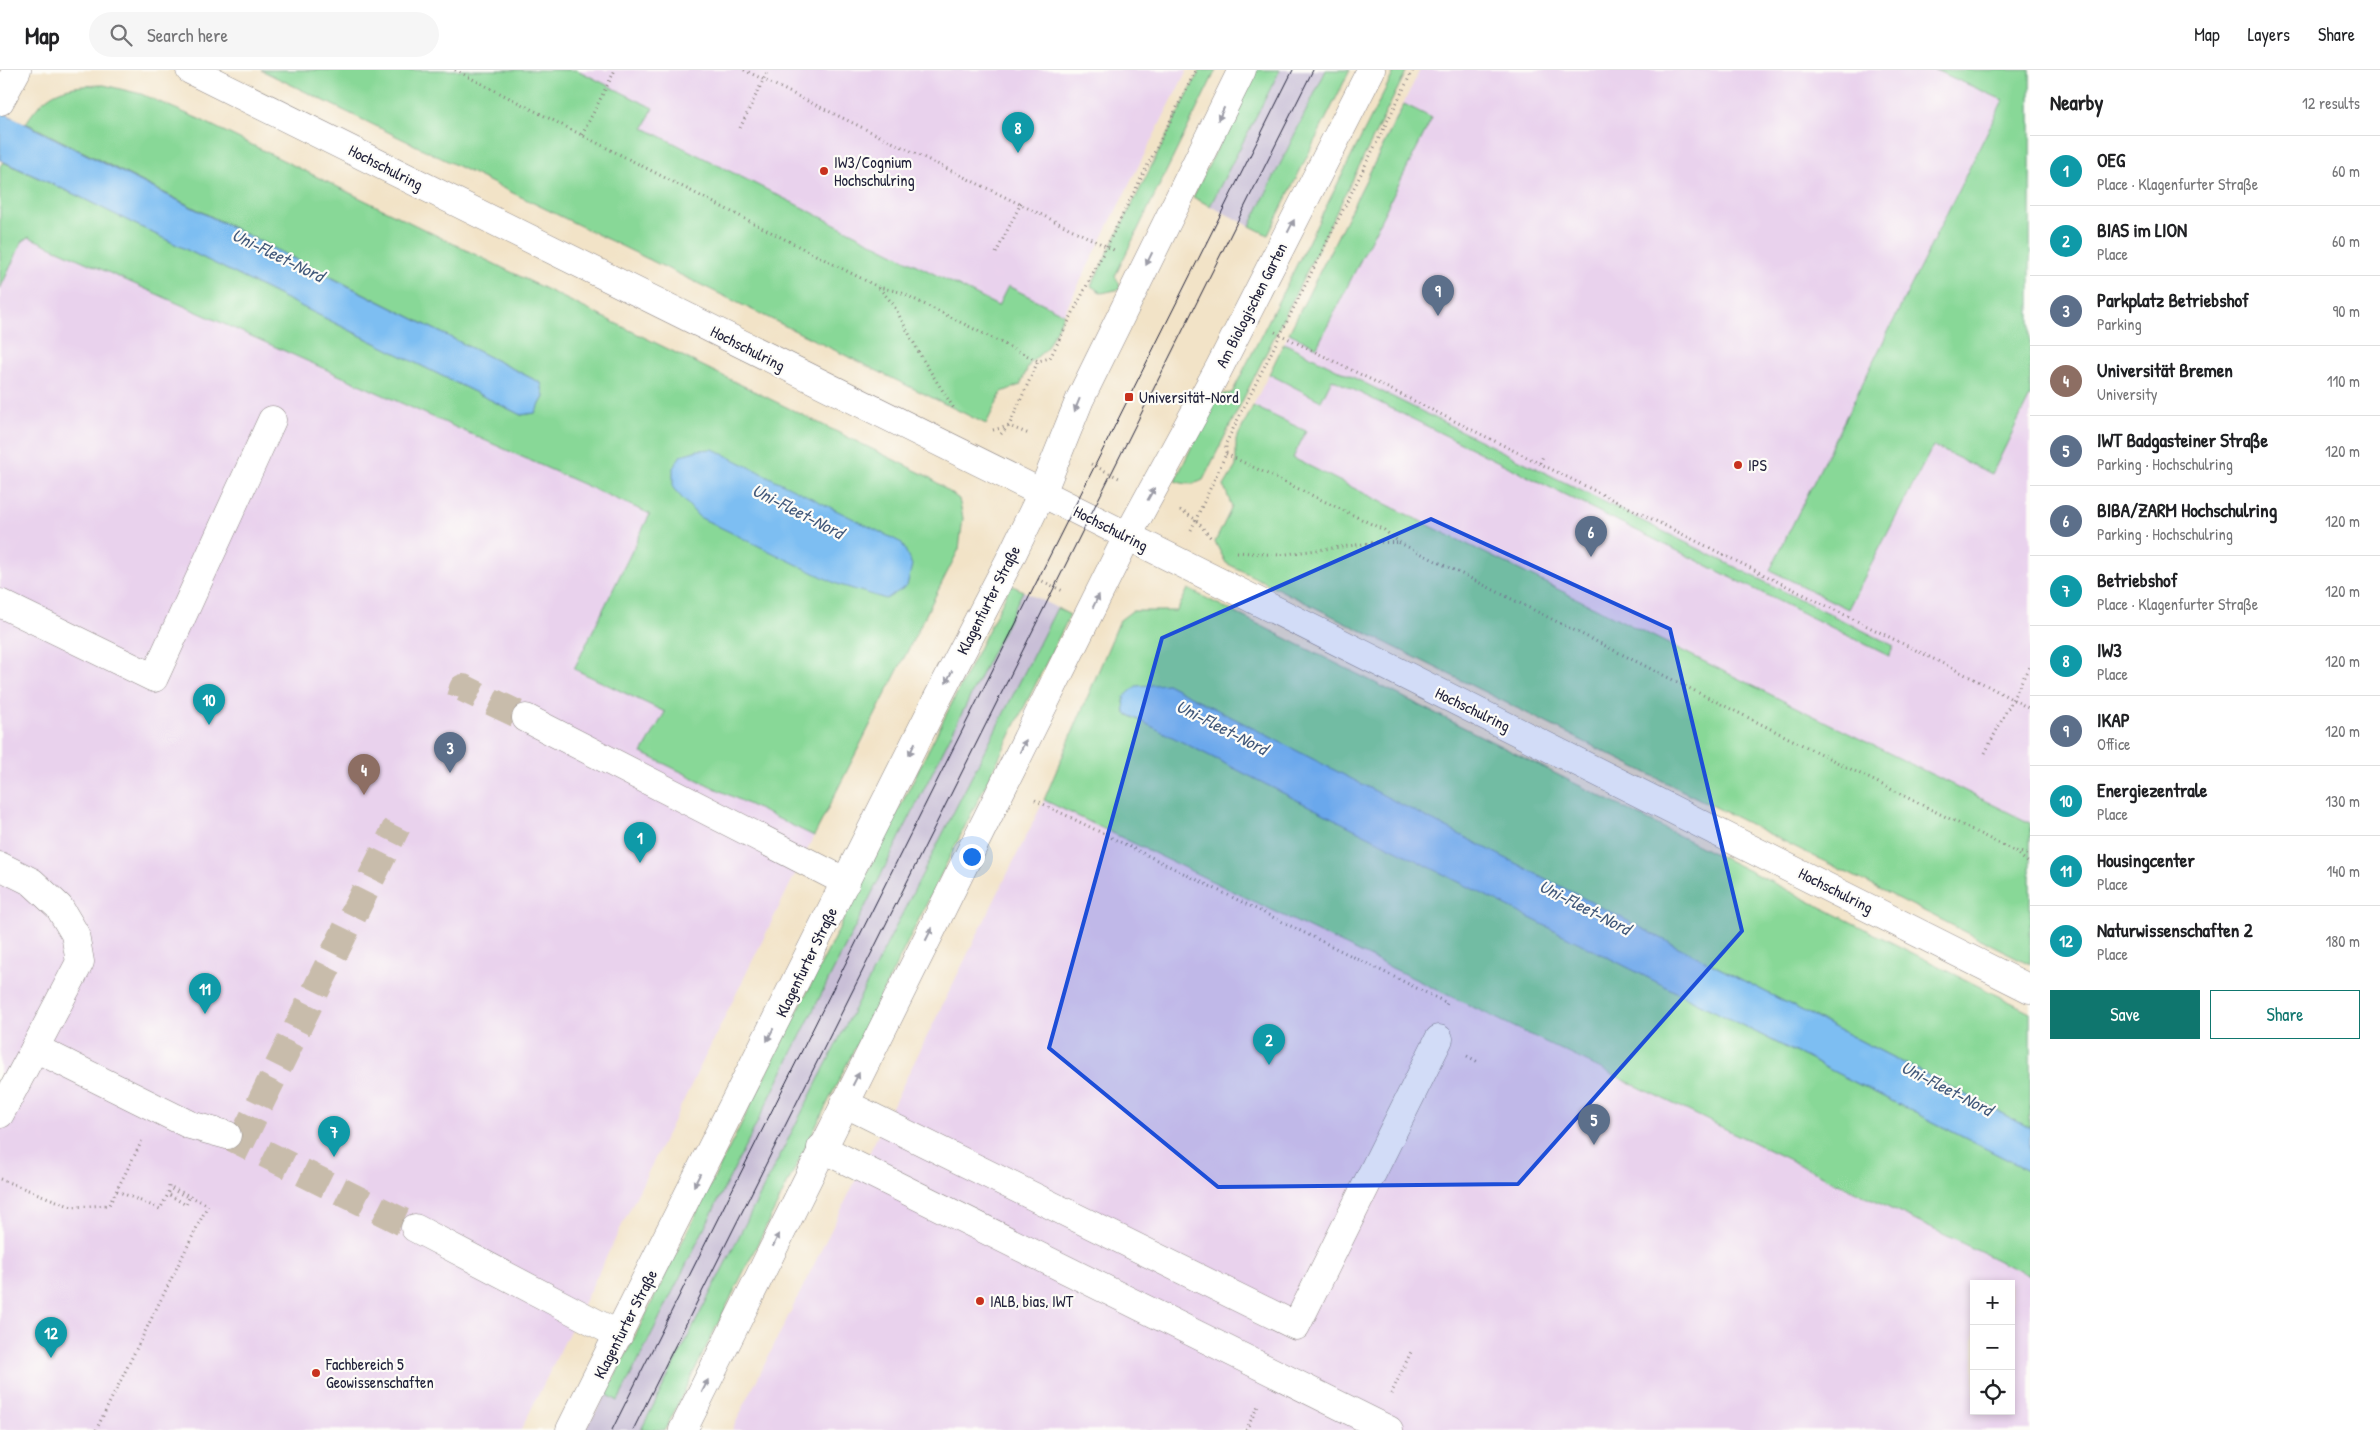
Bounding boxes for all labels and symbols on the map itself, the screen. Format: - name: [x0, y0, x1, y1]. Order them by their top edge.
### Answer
- one-way arrow: [1217, 107, 1225, 121]
- pin: 8: [1002, 112, 1034, 153]
- street label: Hochschulring: [345, 139, 427, 195]
- place label: IW3/Cognium Hochschulring: [834, 151, 915, 191]
- marker: IW3/Cognium Hochschulring: [818, 165, 830, 177]
- one-way arrow: [1287, 219, 1295, 234]
- water label: Uni-Fleet-Nord: [228, 222, 331, 289]
- street label: Am Biologischen Garten: [1210, 239, 1292, 371]
- one-way arrow: [1145, 252, 1153, 267]
- pin: 9: [1422, 275, 1454, 316]
- street label: Hochschulring: [707, 320, 789, 376]
- place label: Universität-Nord: [1139, 386, 1238, 408]
- marker: Universität-Nord: [1123, 391, 1135, 403]
- one-way arrow: [1073, 398, 1081, 413]
- place label: IPS: [1748, 454, 1767, 476]
- marker: IPS: [1732, 459, 1744, 471]
- water label: Uni-Fleet-Nord: [748, 477, 851, 546]
- one-way arrow: [1146, 488, 1155, 501]
- street label: Hochschulring: [1070, 500, 1152, 556]
- pin: 6: [1575, 516, 1607, 557]
- street label: Klagenfurter Straße: [951, 541, 1025, 658]
- one-way arrow: [1092, 593, 1100, 608]
- one-way arrow: [945, 669, 953, 684]
- street label: Hochschulring: [1432, 681, 1514, 737]
- pin: 10: [193, 684, 225, 725]
- water label: Uni-Fleet-Nord: [1172, 693, 1275, 762]
- pin: 3: [434, 732, 466, 773]
- one-way arrow: [1019, 739, 1027, 753]
- one-way arrow: [908, 741, 916, 756]
- pin: 4: [348, 754, 380, 795]
- pin: 1: [624, 822, 656, 863]
- your location: [959, 844, 985, 870]
- street label: Hochschulring: [1795, 862, 1877, 918]
- water label: Uni-Fleet-Nord: [1535, 873, 1638, 942]
- street label: Klagenfurter Straße: [770, 903, 842, 1021]
- one-way arrow: [925, 927, 933, 941]
- pin: 11: [189, 973, 221, 1014]
- pin: 2: [1253, 1024, 1285, 1065]
- one-way arrow: [766, 1028, 774, 1042]
- water label: Uni-Fleet-Nord: [1897, 1054, 2000, 1123]
- one-way arrow: [852, 1072, 860, 1086]
- pin: 5: [1578, 1104, 1610, 1145]
- pin: 7: [318, 1116, 350, 1157]
- one-way arrow: [693, 1173, 701, 1187]
- one-way arrow: [772, 1233, 780, 1248]
- street label: Klagenfurter Straße: [588, 1265, 662, 1382]
- place label: IALB, bias, IWT: [990, 1290, 1074, 1312]
- marker: IALB, bias, IWT: [974, 1295, 986, 1307]
- pin: 12: [35, 1317, 67, 1358]
- place label: Fachbereich 5 Geowissenschaften: [325, 1353, 434, 1393]
- marker: Fachbereich 5 Geowissenschaften: [310, 1367, 322, 1379]
- one-way arrow: [701, 1379, 709, 1393]

